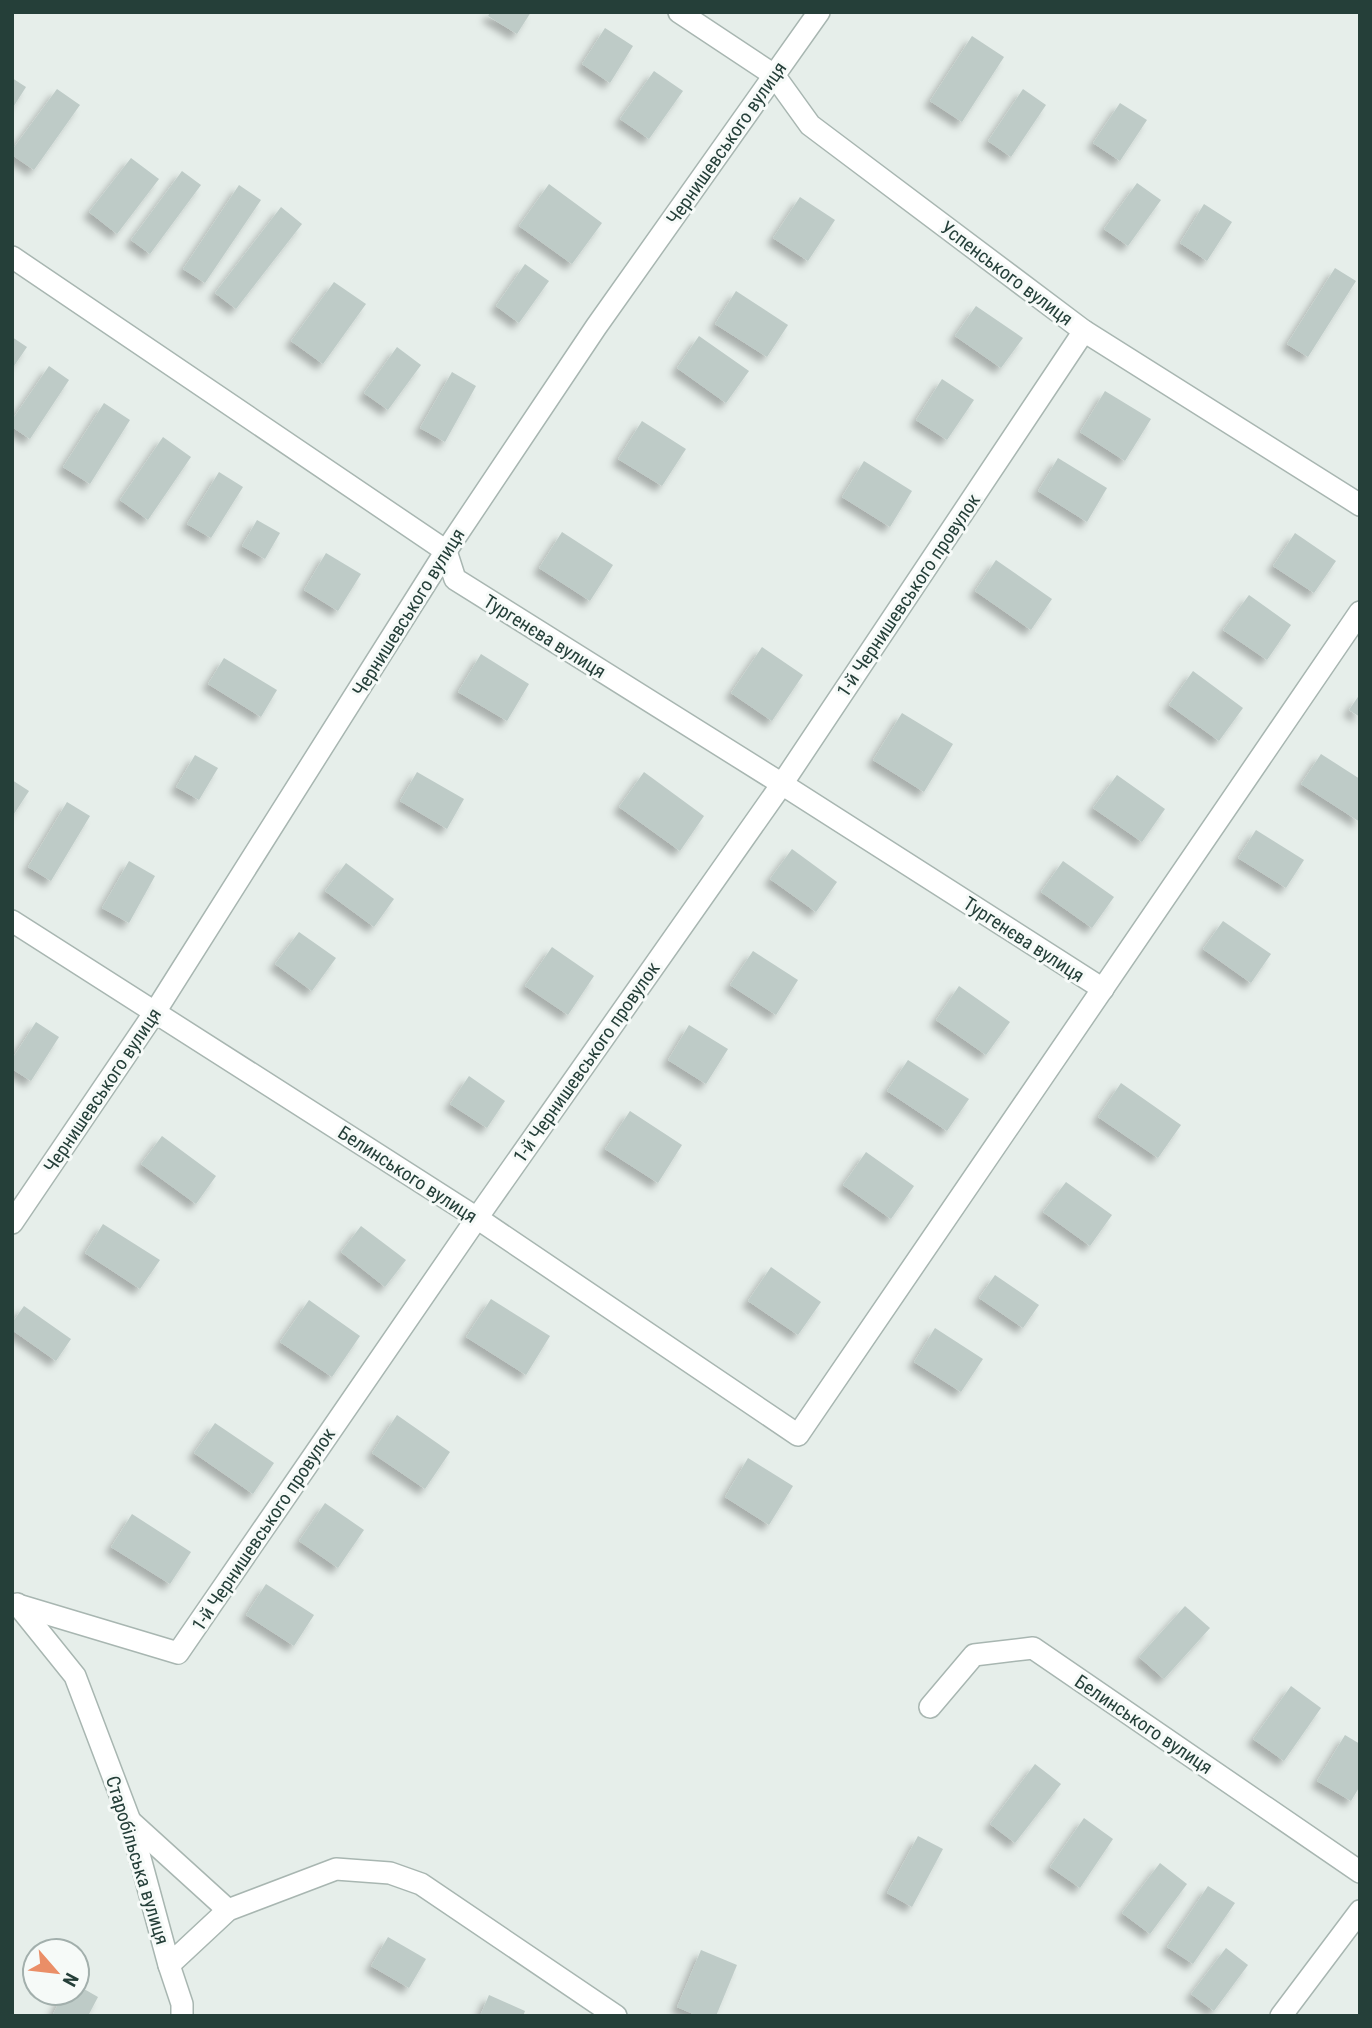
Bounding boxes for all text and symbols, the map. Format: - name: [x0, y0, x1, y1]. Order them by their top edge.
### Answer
- street label: Чернишевського вулиця: [661, 57, 791, 229]
- street label: Успенського вулиця: [936, 216, 1077, 331]
- street label: 1-й Чернишевського провулок: [832, 489, 985, 701]
- street label: Чернишевського вулиця: [347, 524, 469, 700]
- street label: Тургенєва вулиця: [479, 590, 610, 683]
- street label: Тургенєва вулиця: [959, 892, 1089, 987]
- street label: 1-й Чернишевського провулок: [508, 957, 665, 1167]
- street label: Чернишевського вулиця: [39, 1004, 166, 1177]
- street label: Белинського вулиця: [334, 1121, 482, 1228]
- street label: 1-й Чернишевського провулок: [187, 1423, 340, 1635]
- street label: Белинського вулиця: [1071, 1670, 1217, 1779]
- street label: Старобільська вулиця: [101, 1773, 174, 1947]
- north arrow: [21, 1937, 91, 2007]
- text: N: [58, 1969, 83, 1990]

